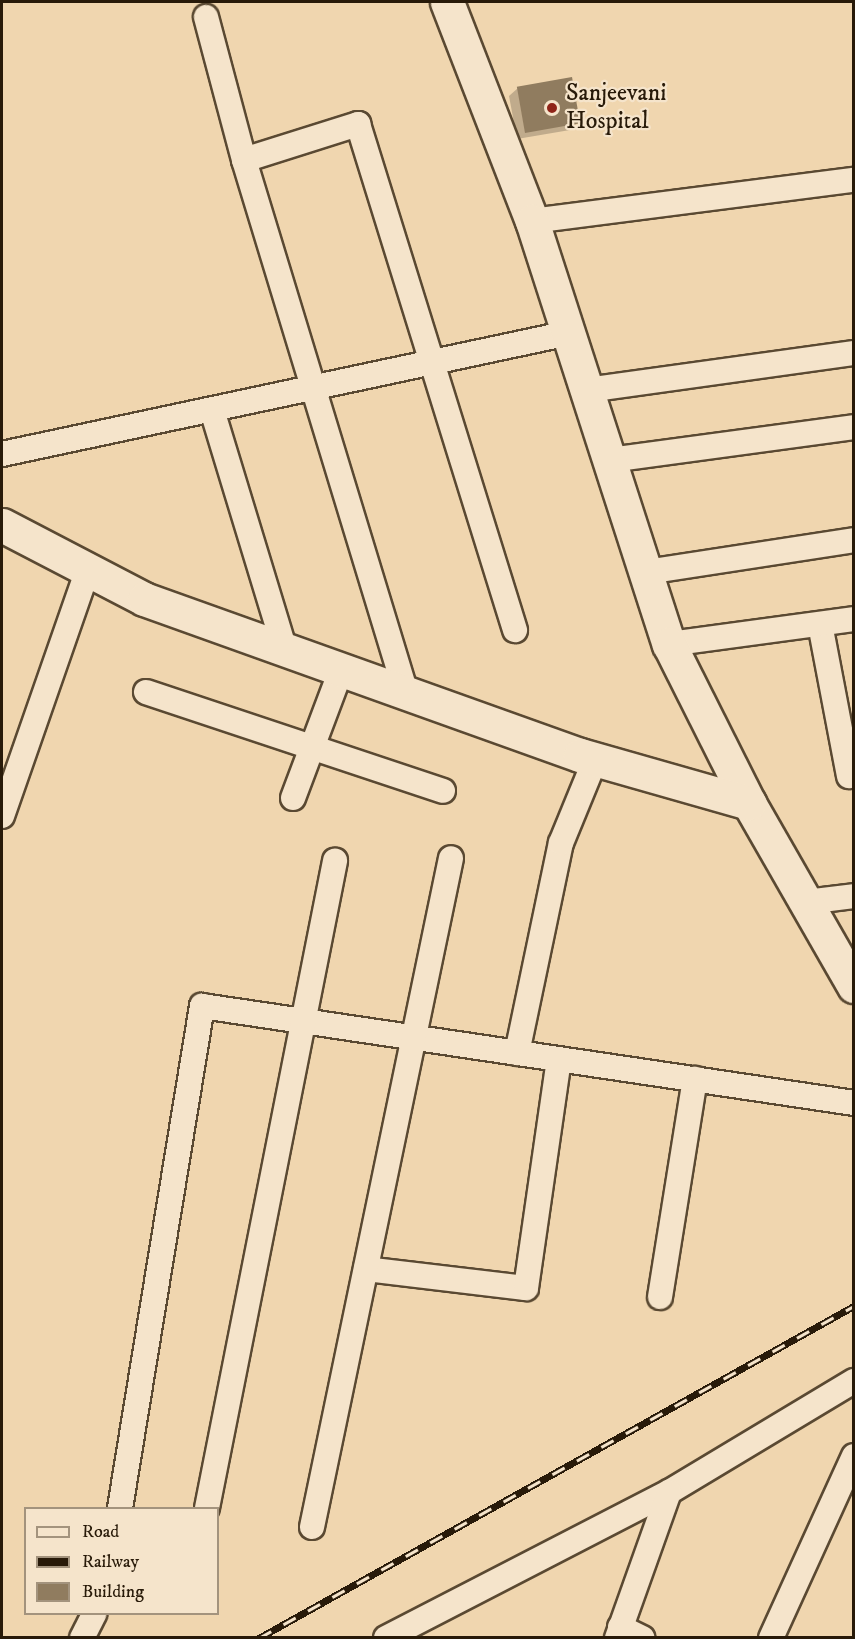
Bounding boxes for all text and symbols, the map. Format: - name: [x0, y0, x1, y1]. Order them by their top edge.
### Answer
- place label: Sanjeevani Hospital: [566, 80, 666, 136]
- marker: Sanjeevani Hospital: [543, 99, 561, 117]
- legend: [24, 1507, 219, 1615]
- text: Road: [82, 1521, 119, 1543]
- text: Railway: [82, 1551, 139, 1573]
- text: Building: [82, 1581, 144, 1603]

